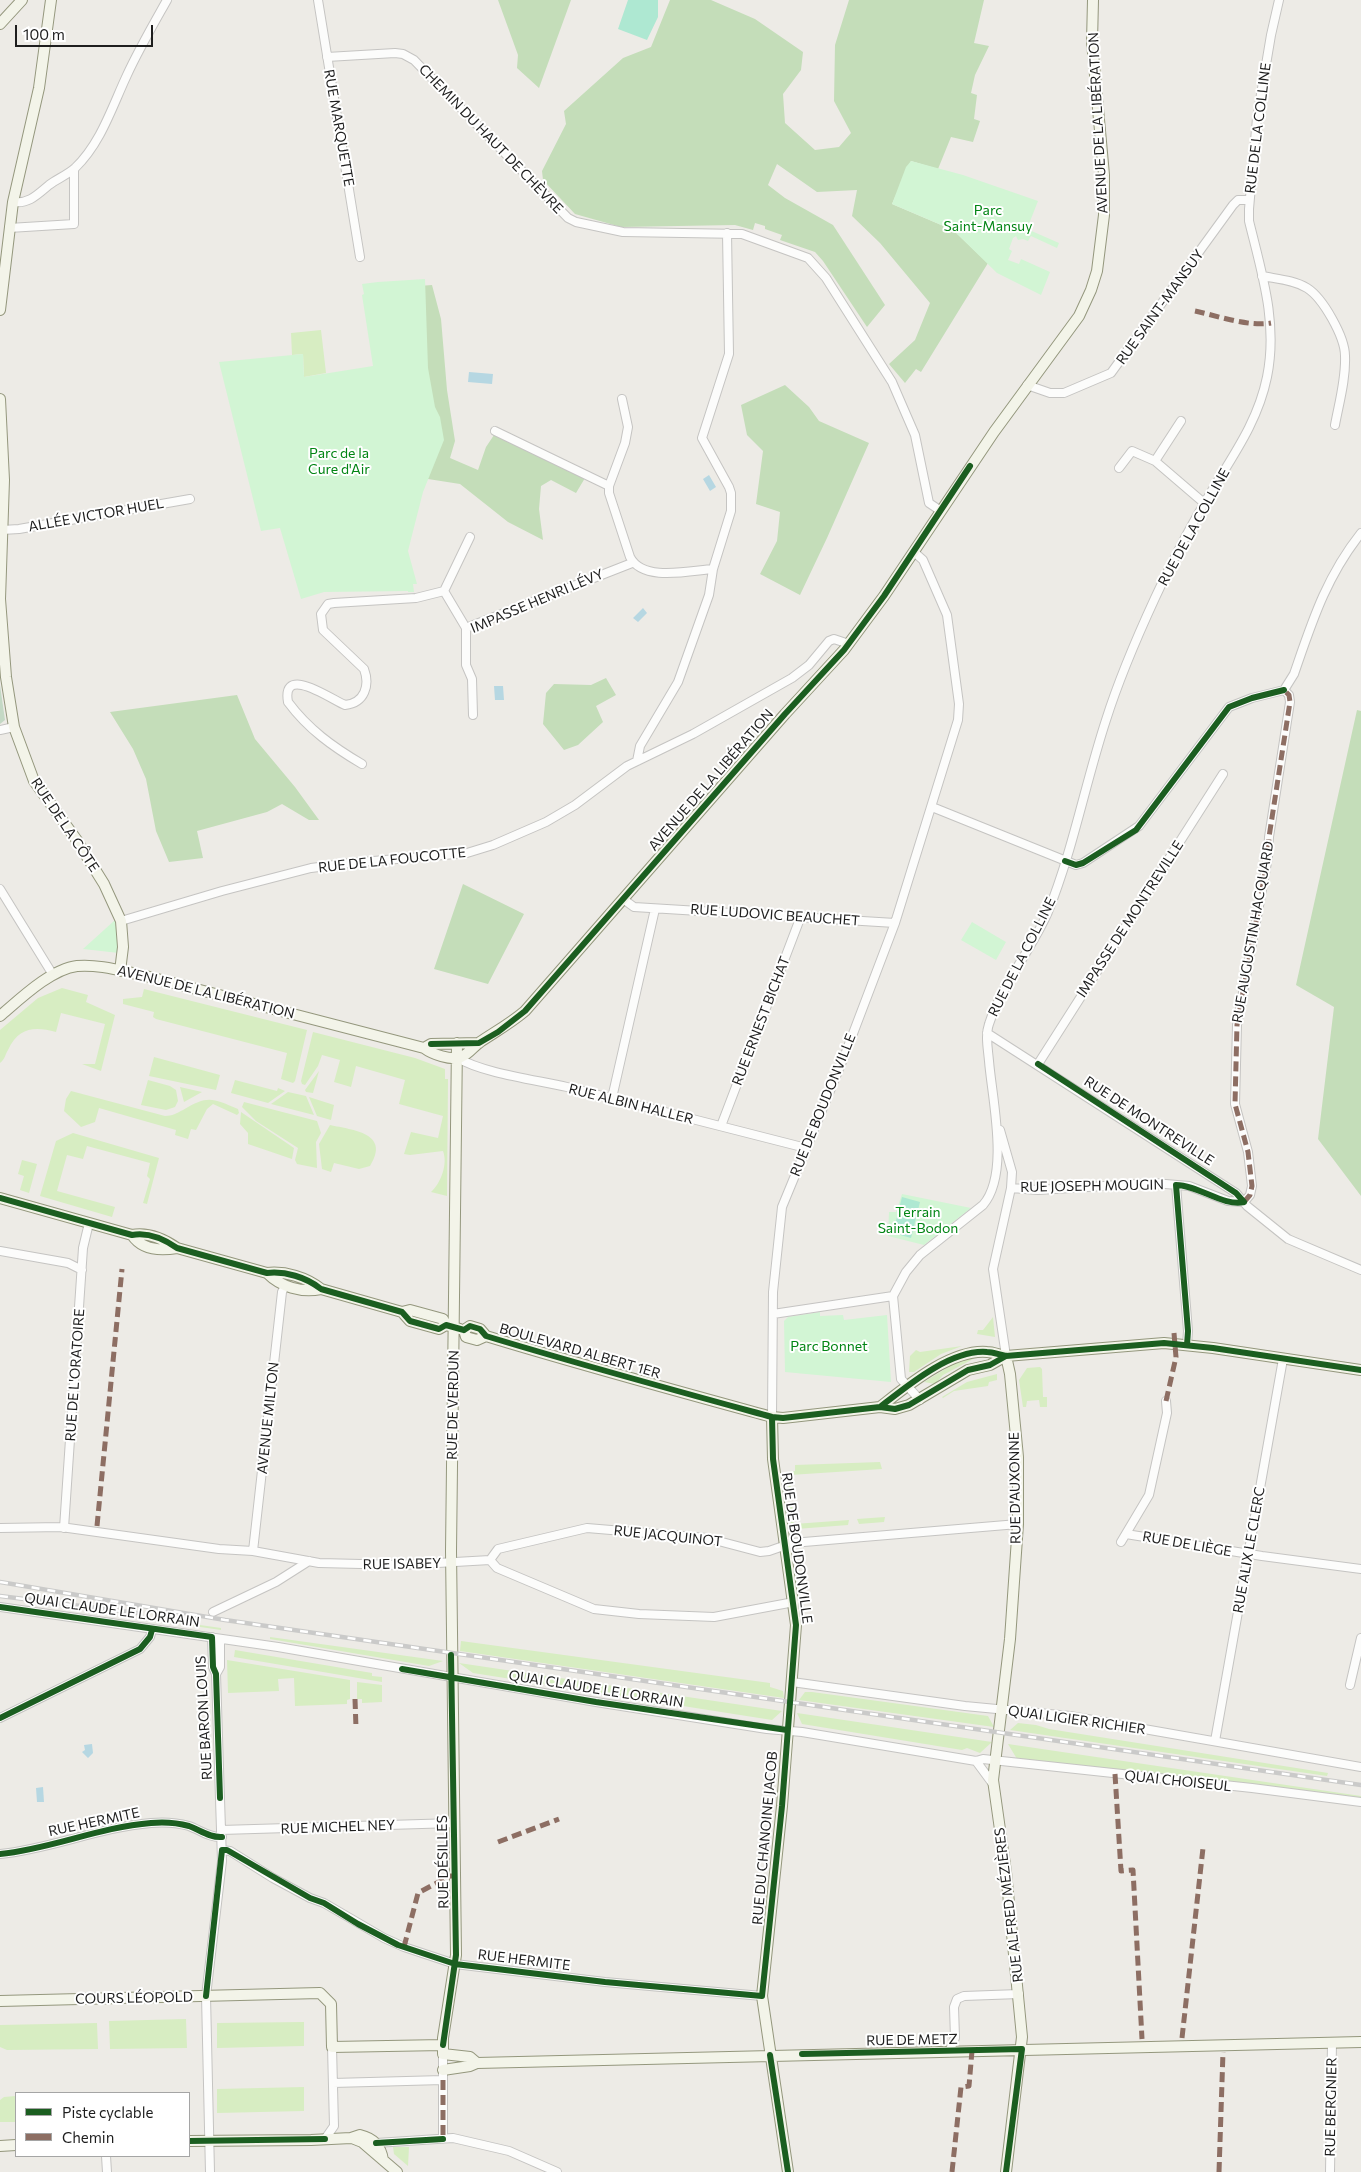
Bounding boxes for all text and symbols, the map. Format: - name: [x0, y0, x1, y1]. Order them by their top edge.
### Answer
- scale bar: [18, 15, 155, 47]
- text: 100 m: [23, 25, 65, 43]
- street label: AVENUE DE LA LIBÉRATION: [1085, 32, 1111, 214]
- street label: CHEMIN DU HAUT DE CHÈVRE: [415, 61, 567, 217]
- street label: RUE DE LA COLLINE: [1242, 62, 1274, 194]
- street label: RUE MARQUETTE: [320, 68, 358, 188]
- park label: Parc Saint-Mansuy: [944, 202, 1032, 234]
- street label: RUE SAINT-MANSUY: [1113, 246, 1207, 368]
- park label: Parc de la Cure d'Air: [308, 445, 370, 478]
- street label: RUE DE LA COLLINE: [1155, 465, 1233, 589]
- street label: ALLÉE VICTOR HUEL: [27, 495, 165, 535]
- street label: IMPASSE HENRI LÉVY: [468, 565, 606, 637]
- street label: AVENUE DE LA LIBÉRATION: [645, 706, 777, 854]
- street label: RUE DE LA CÔTE: [27, 775, 103, 875]
- street label: IMPASSE DE MONTREVILLE: [1073, 838, 1187, 1000]
- street label: RUE AUGUSTIN HACQUARD: [1229, 840, 1277, 1024]
- street label: RUE DE LA FOUCOTTE: [317, 844, 467, 876]
- street label: RUE DE LA COLLINE: [985, 894, 1059, 1020]
- street label: RUE LUDOVIC BEAUCHET: [690, 901, 860, 929]
- street label: RUE ERNEST BICHAT: [729, 954, 793, 1088]
- street label: AVENUE DE LA LIBÉRATION: [116, 962, 296, 1022]
- street label: RUE DE BOUDONVILLE: [787, 1031, 859, 1179]
- street label: RUE DE MONTREVILLE: [1081, 1073, 1217, 1169]
- street label: RUE ALBIN HALLER: [567, 1080, 695, 1128]
- street label: RUE JOSEPH MOUGIN: [1020, 1176, 1164, 1196]
- park label: Terrain Saint-Bodon: [878, 1204, 958, 1236]
- street label: RUE DE L'ORATOIRE: [62, 1308, 88, 1442]
- street label: BOULEVARD ALBERT 1ER: [497, 1320, 663, 1382]
- park label: Parc Bonnet: [790, 1338, 868, 1354]
- street label: RUE DE VERDUN: [444, 1350, 462, 1460]
- street label: AVENUE MILTON: [254, 1361, 282, 1475]
- street label: RUE D'AUXONNE: [1006, 1432, 1024, 1544]
- street label: RUE DE BOUDONVILLE: [778, 1471, 816, 1625]
- street label: RUE ALIX LE CLERC: [1230, 1486, 1268, 1614]
- street label: RUE JACQUINOT: [613, 1522, 723, 1550]
- street label: RUE DE LIÈGE: [1141, 1528, 1233, 1560]
- street label: RUE ISABEY: [363, 1555, 441, 1573]
- street label: QUAI CLAUDE LE LORRAIN: [23, 1589, 201, 1631]
- street label: RUE BARON LOUIS: [192, 1655, 216, 1781]
- street label: QUAI CLAUDE LE LORRAIN: [507, 1667, 685, 1711]
- street label: QUAI LIGIER RICHIER: [1007, 1702, 1147, 1738]
- street label: RUE DU CHANOINE JACOB: [749, 1751, 781, 1925]
- street label: QUAI CHOISEUL: [1124, 1767, 1232, 1795]
- street label: RUE HERMITE: [47, 1804, 141, 1840]
- street label: RUE DÉSILLES: [434, 1815, 452, 1909]
- street label: RUE MICHEL NEY: [280, 1817, 396, 1837]
- street label: RUE ALFRED MÉZIÈRES: [991, 1827, 1027, 1983]
- street label: RUE HERMITE: [477, 1946, 571, 1974]
- street label: COURS LÉOPOLD: [75, 1989, 193, 2007]
- street label: RUE DE METZ: [866, 2031, 958, 2049]
- street label: RUE BERGNIER: [1322, 2057, 1340, 2157]
- legend: [15, 2092, 190, 2157]
- text: Piste cyclable: [62, 2103, 153, 2121]
- text: Chemin: [62, 2128, 114, 2146]

